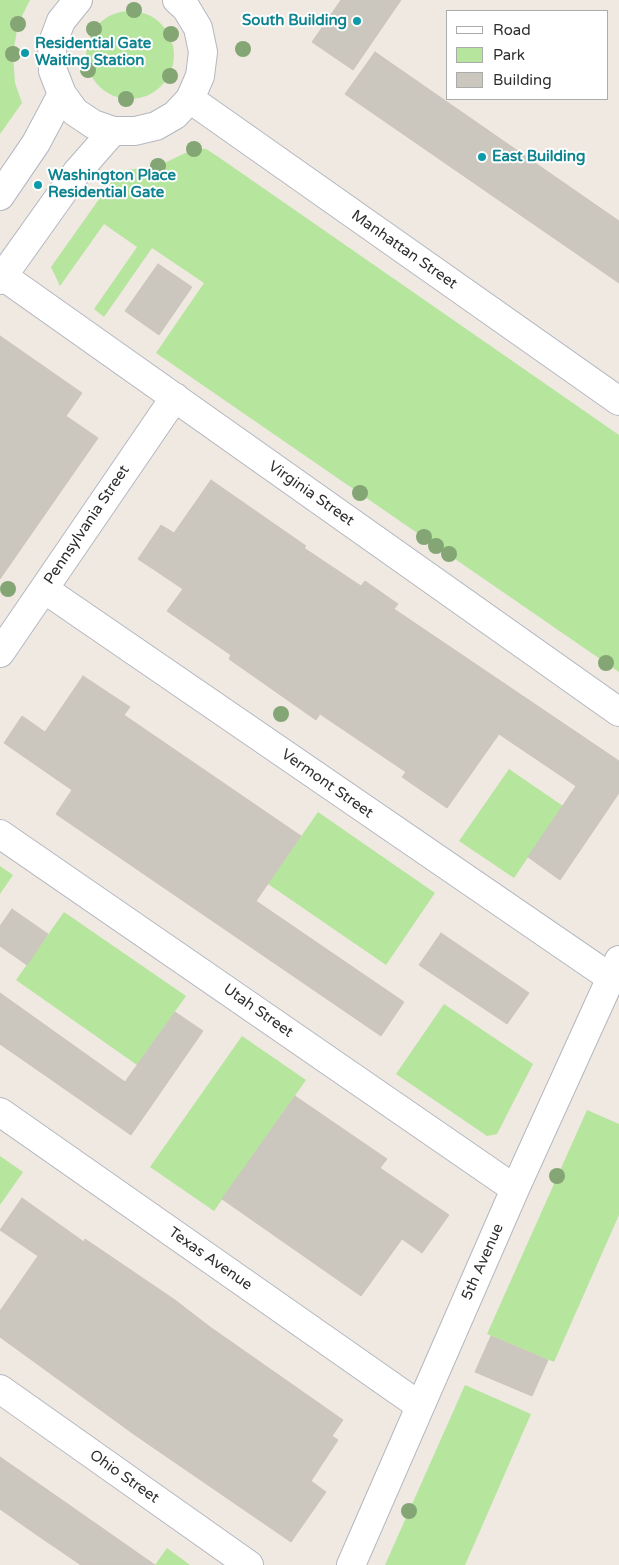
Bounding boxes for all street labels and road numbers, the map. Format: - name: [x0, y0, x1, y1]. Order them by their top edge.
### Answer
- street label: Manhattan Street: [348, 207, 460, 293]
- street label: Virginia Street: [265, 458, 357, 530]
- street label: Pennsylvania Street: [40, 462, 134, 588]
- street label: Vermont Street: [278, 746, 376, 822]
- street label: Utah Street: [220, 980, 296, 1042]
- street label: 5th Avenue: [458, 1221, 508, 1303]
- street label: Texas Avenue: [165, 1224, 255, 1294]
- street label: Ohio Street: [86, 1446, 162, 1508]

